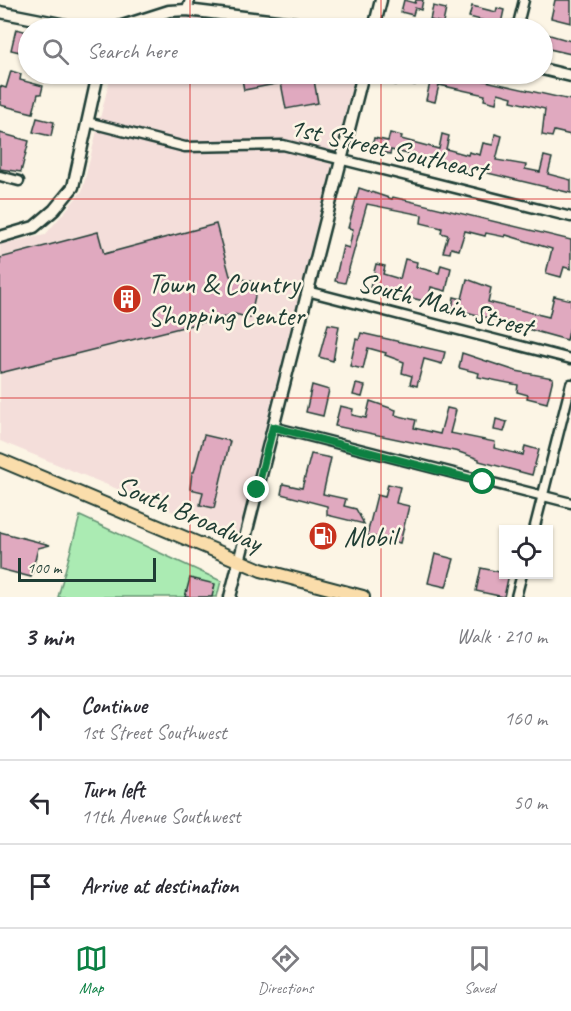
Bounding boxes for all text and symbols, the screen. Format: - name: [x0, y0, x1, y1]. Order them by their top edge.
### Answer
- search box: [18, 18, 553, 84]
- icon: search: [39, 35, 72, 68]
- text: Search here: [87, 37, 177, 65]
- street label: 1st Street Southeast: [286, 108, 493, 188]
- street label: South Main Street: [354, 264, 539, 345]
- place label: Town & Country Shopping Center: [148, 266, 306, 333]
- building icon: Town & Country Shopping Center: [111, 283, 143, 315]
- street label: South Broadway: [111, 467, 269, 560]
- route start: [469, 468, 495, 494]
- route end: [243, 476, 269, 502]
- place label: Mobil: [344, 519, 401, 554]
- fuel station icon: Mobil: [307, 520, 339, 552]
- map controls: [499, 525, 553, 579]
- button: locate: [499, 525, 553, 579]
- scale bar: [18, 555, 156, 582]
- text: 100 m: [27, 558, 61, 578]
- text: 3 min: [24, 620, 74, 653]
- text: Walk · 210 m: [457, 624, 547, 649]
- text: Continue: [81, 692, 147, 720]
- icon: ahead: [24, 702, 57, 735]
- text: 160 m: [504, 706, 547, 731]
- text: 1st Street Southwest: [81, 720, 227, 745]
- text: Turn left: [81, 776, 145, 804]
- icon: left: [24, 786, 57, 819]
- text: 50 m: [513, 790, 547, 815]
- text: 11th Avenue Southwest: [81, 804, 240, 829]
- icon: arrive: [24, 870, 57, 903]
- text: Arrive at destination: [81, 872, 238, 900]
- tab: Map: [75, 942, 108, 998]
- tab: Directions: [258, 942, 313, 998]
- tab: Saved: [463, 942, 496, 998]

